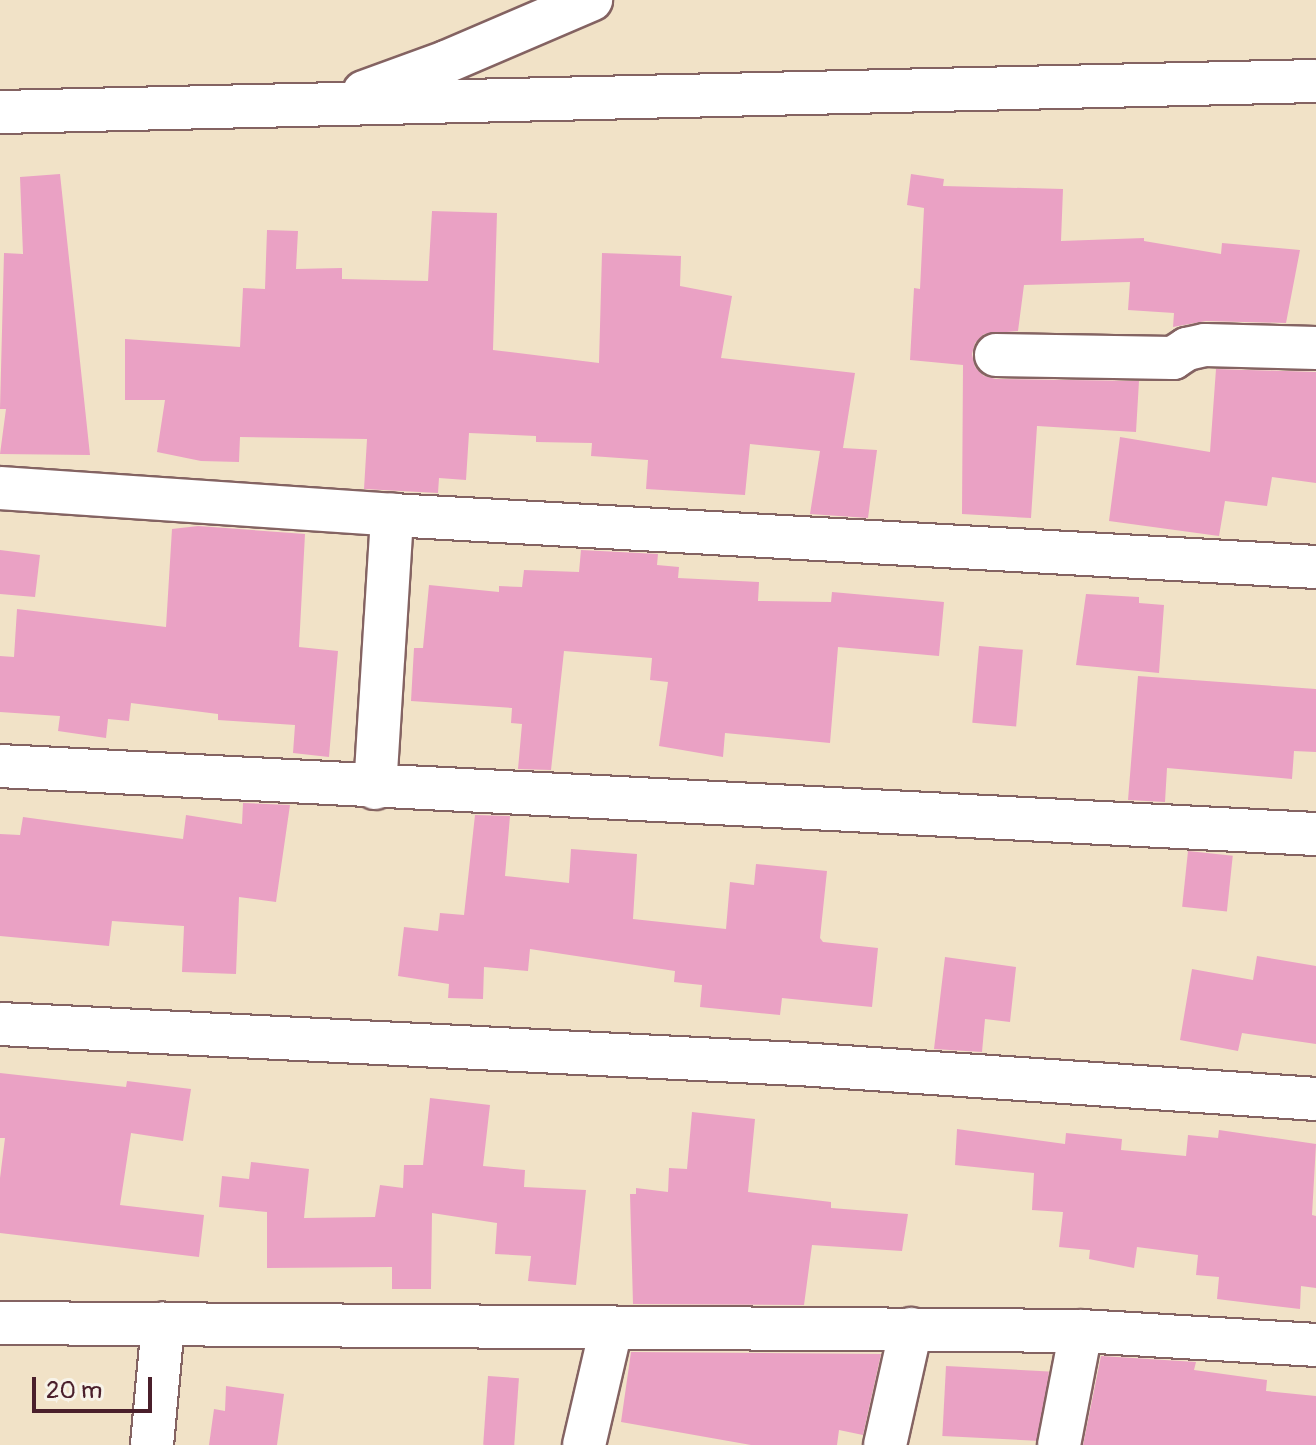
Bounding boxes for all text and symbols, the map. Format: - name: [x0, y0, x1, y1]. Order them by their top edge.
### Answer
- scale bar: [36, 1361, 156, 1411]
- text: 20 m: [46, 1376, 102, 1405]

